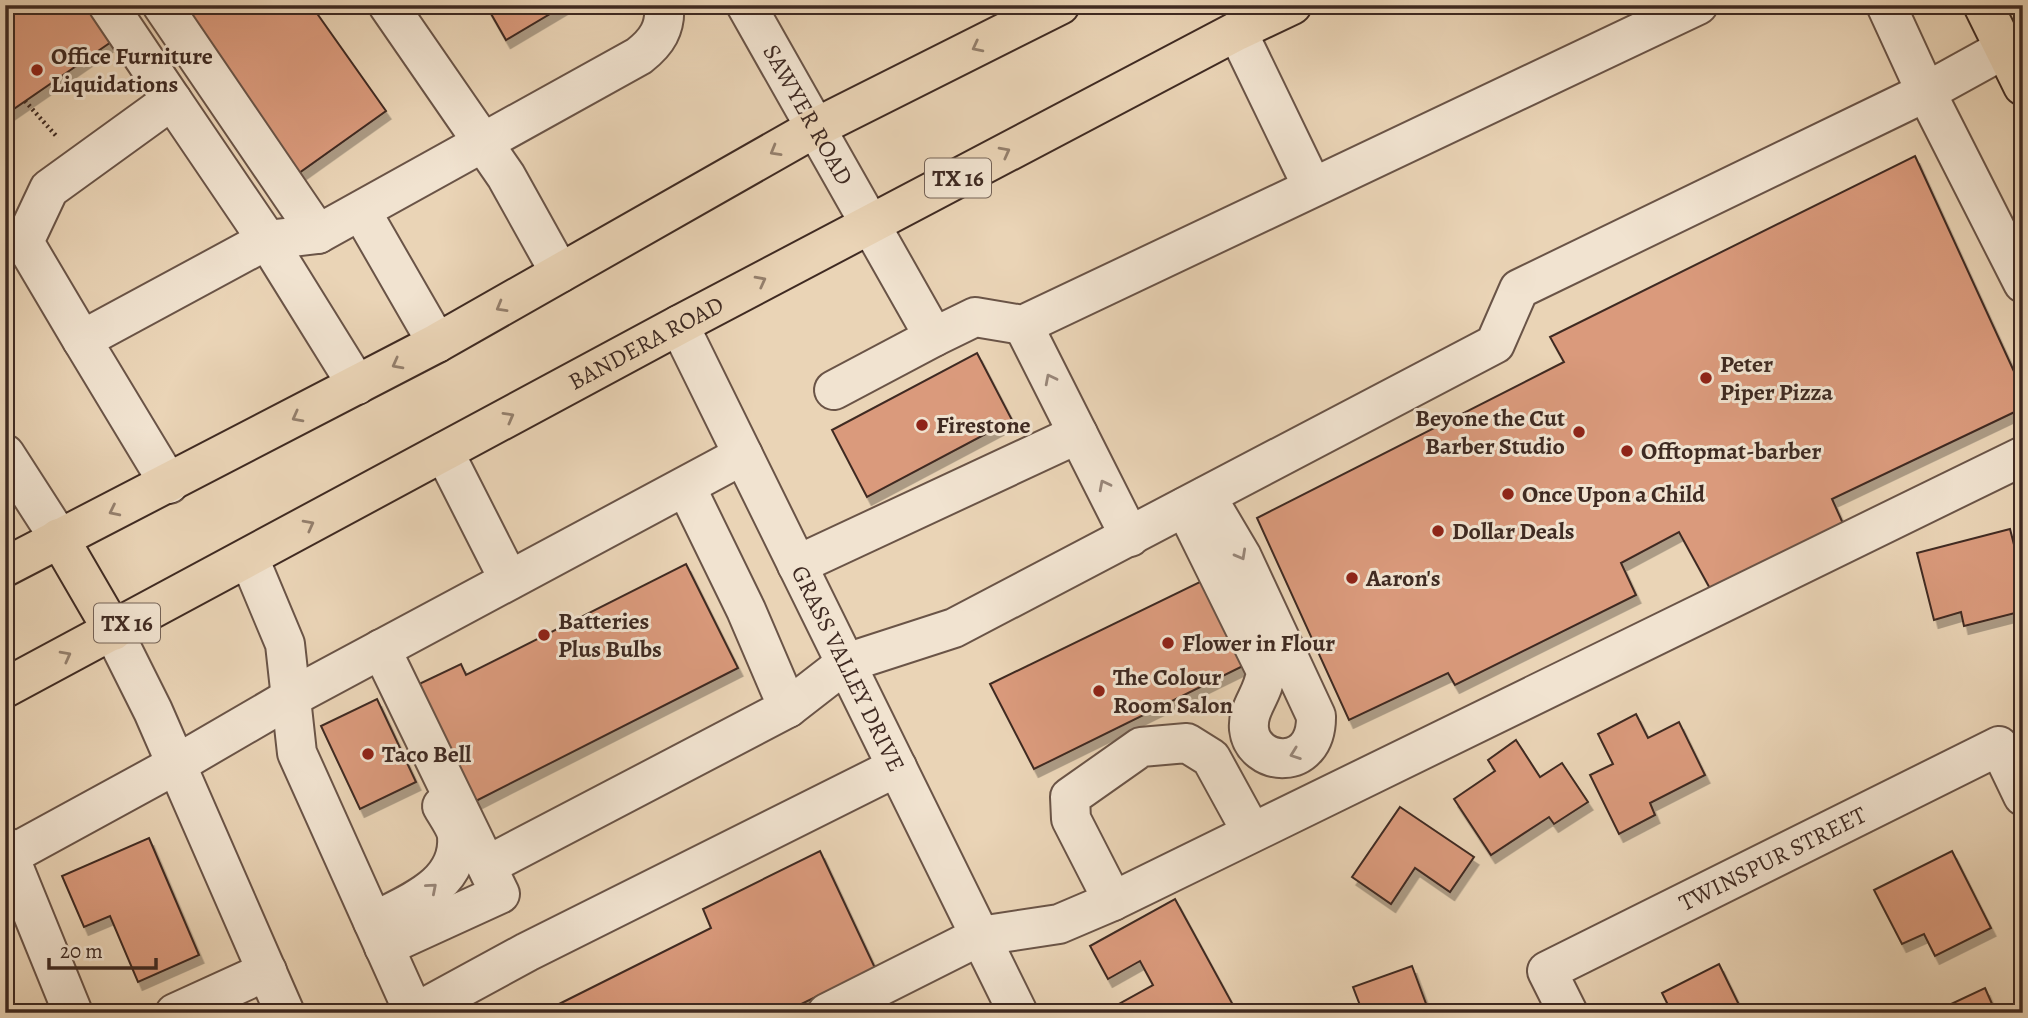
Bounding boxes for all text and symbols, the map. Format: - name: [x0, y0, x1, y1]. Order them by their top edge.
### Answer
- street label: SAWYER ROAD: [755, 38, 861, 191]
- one-way arrow: [972, 38, 984, 52]
- place label: Office Furniture Liquidations: [51, 40, 213, 100]
- marker: Office Furniture Liquidations: [29, 62, 45, 78]
- one-way arrow: [769, 143, 782, 156]
- one-way arrow: [998, 147, 1010, 161]
- road number: TX 16: [925, 158, 991, 197]
- one-way arrow: [754, 276, 766, 290]
- street label: BANDERA ROAD: [563, 288, 729, 398]
- one-way arrow: [496, 299, 508, 312]
- place label: Peter Piper Pizza: [1720, 348, 1834, 408]
- one-way arrow: [392, 356, 404, 369]
- marker: Peter Piper Pizza: [1698, 370, 1714, 386]
- one-way arrow: [1045, 374, 1059, 386]
- place label: Beyone the Cut Barber Studio: [1415, 402, 1565, 462]
- one-way arrow: [291, 408, 304, 422]
- place label: Firestone: [936, 409, 1031, 441]
- one-way arrow: [502, 412, 515, 425]
- marker: Firestone: [914, 417, 930, 433]
- marker: Beyone the Cut Barber Studio: [1571, 424, 1587, 440]
- place label: Offtopmat-barber: [1641, 435, 1821, 467]
- marker: Offtopmat-barber: [1619, 443, 1635, 459]
- place label: Once Upon a Child: [1522, 478, 1705, 510]
- one-way arrow: [1098, 480, 1112, 493]
- marker: Once Upon a Child: [1500, 486, 1516, 502]
- one-way arrow: [109, 503, 121, 517]
- place label: Dollar Deals: [1452, 515, 1575, 547]
- one-way arrow: [302, 520, 315, 534]
- marker: Dollar Deals: [1430, 523, 1446, 539]
- one-way arrow: [1232, 548, 1246, 560]
- street label: GRASS VALLEY DRIVE: [784, 560, 913, 777]
- place label: Aaron's: [1365, 562, 1441, 594]
- marker: Aaron's: [1344, 570, 1360, 586]
- road number: TX 16: [94, 604, 160, 642]
- place label: Batteries Plus Bulbs: [558, 605, 662, 665]
- marker: Batteries Plus Bulbs: [536, 627, 552, 643]
- place label: Flower in Flour: [1182, 627, 1335, 659]
- marker: Flower in Flour: [1160, 635, 1176, 651]
- one-way arrow: [58, 651, 71, 664]
- place label: The Colour Room Salon: [1113, 661, 1234, 721]
- marker: The Colour Room Salon: [1091, 683, 1107, 699]
- place label: Taco Bell: [382, 738, 472, 770]
- marker: Taco Bell: [360, 746, 376, 762]
- one-way arrow: [1290, 746, 1302, 760]
- street label: TWINSPUR STREET: [1674, 799, 1872, 919]
- one-way arrow: [424, 884, 437, 896]
- scale bar: [49, 927, 156, 971]
- text: 20 m: [60, 937, 103, 965]

